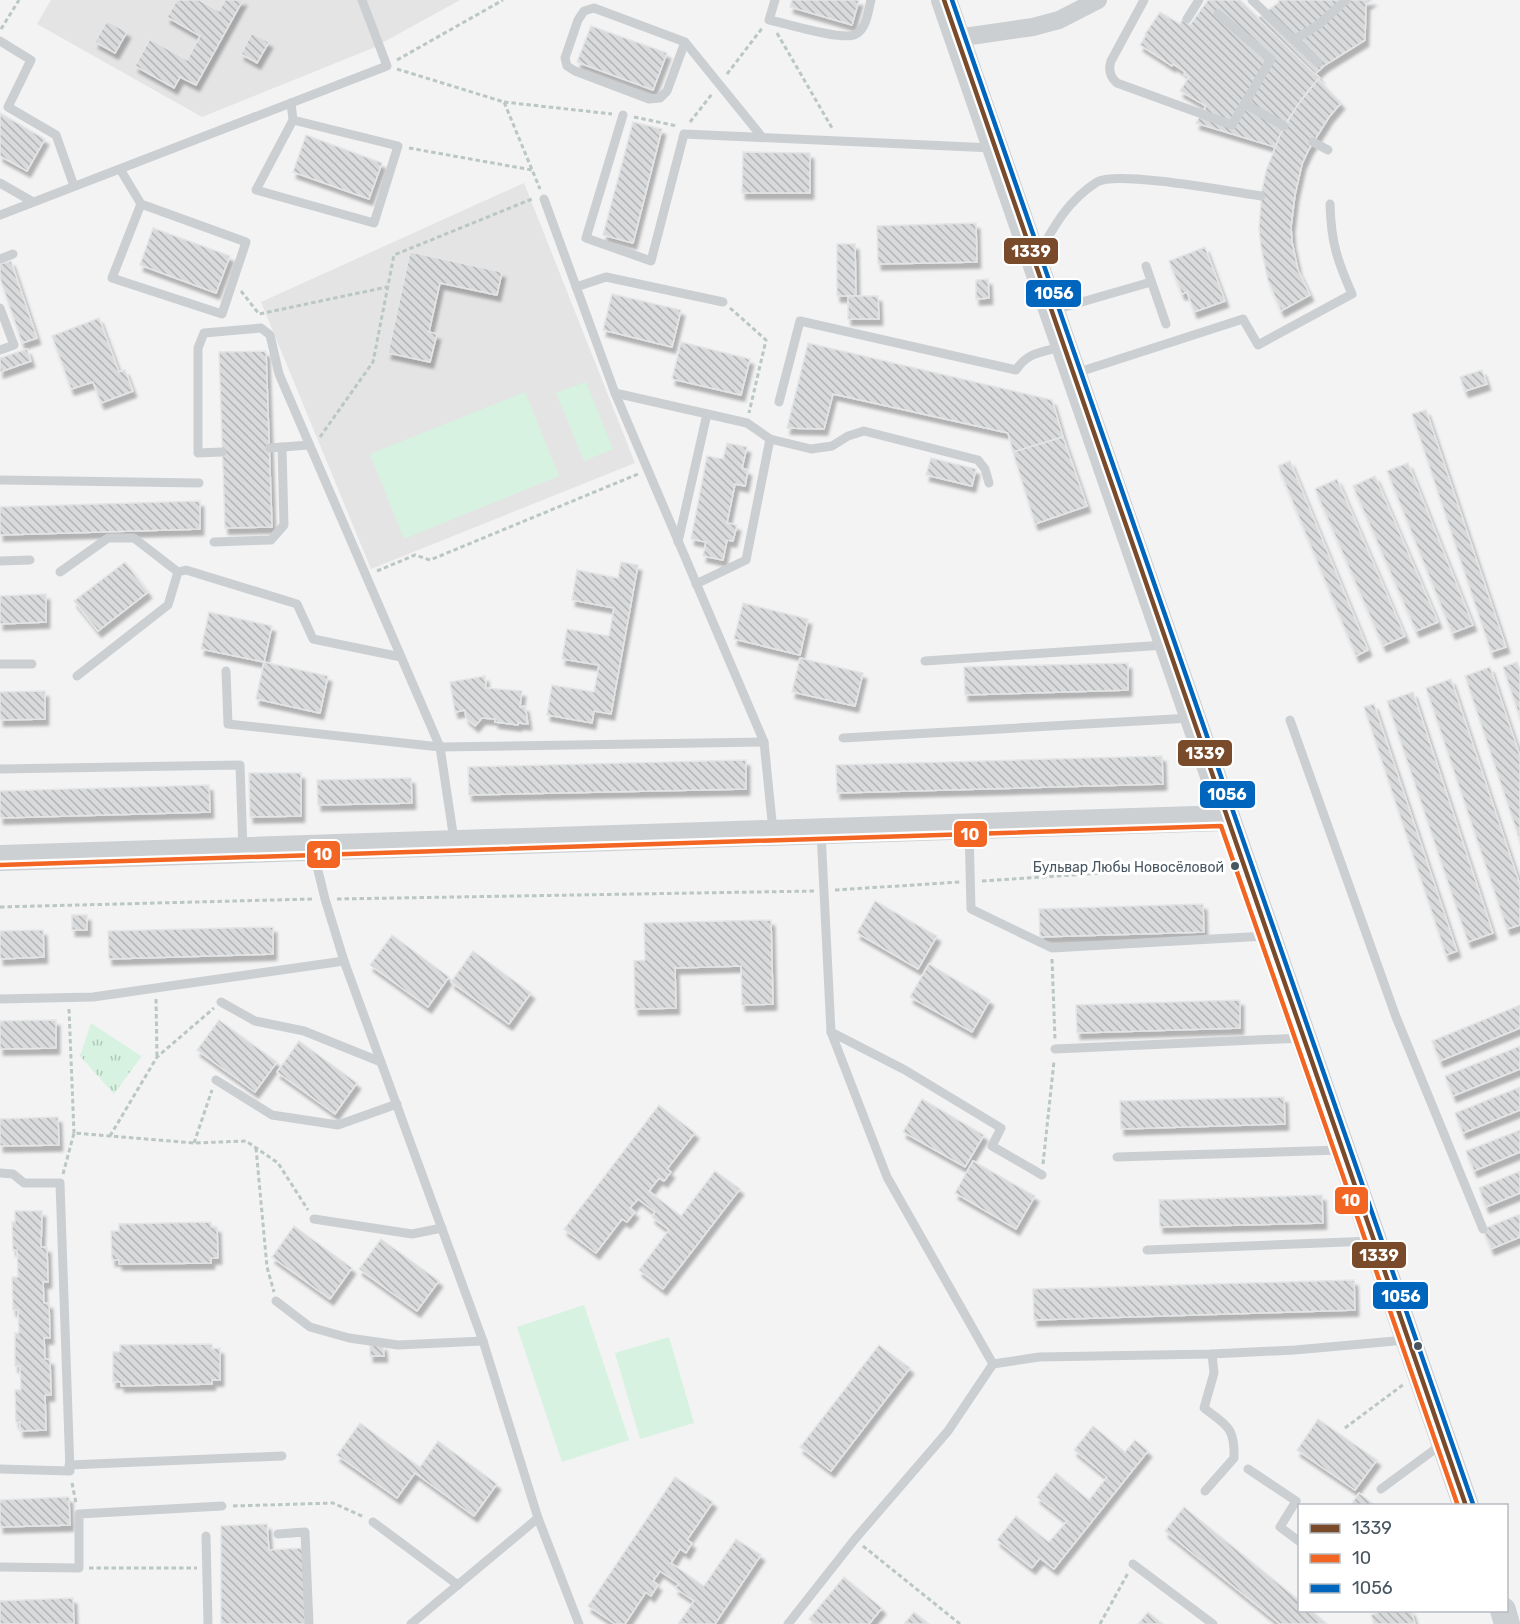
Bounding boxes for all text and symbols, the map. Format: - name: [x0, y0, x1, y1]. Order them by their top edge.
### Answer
- line badge: 1339: [1003, 237, 1059, 265]
- text: 1339: [1011, 242, 1051, 261]
- line badge: 1056: [1025, 279, 1082, 308]
- text: 1056: [1034, 284, 1074, 303]
- line badge: 1339: [1177, 739, 1233, 767]
- text: 1339: [1185, 744, 1225, 763]
- line badge: 1056: [1199, 780, 1256, 809]
- text: 1056: [1207, 785, 1247, 804]
- line badge: 10: [953, 820, 988, 848]
- text: 10: [961, 825, 980, 844]
- line badge: 10: [306, 840, 341, 869]
- text: 10: [314, 845, 333, 864]
- place label: Бульвар Любы Новосёловой: [1033, 859, 1224, 876]
- marker: Бульвар Любы Новосёловой: [1229, 860, 1241, 872]
- line badge: 10: [1334, 1186, 1369, 1215]
- text: 10: [1342, 1191, 1361, 1210]
- line badge: 1339: [1351, 1241, 1407, 1269]
- text: 1339: [1359, 1246, 1399, 1265]
- line badge: 1056: [1372, 1281, 1429, 1310]
- text: 1056: [1381, 1287, 1421, 1306]
- unlabelled marker: [1412, 1340, 1424, 1352]
- legend: [1298, 1504, 1508, 1612]
- text: 1339: [1352, 1517, 1392, 1539]
- text: 10: [1352, 1547, 1371, 1569]
- text: 1056: [1352, 1577, 1393, 1599]

